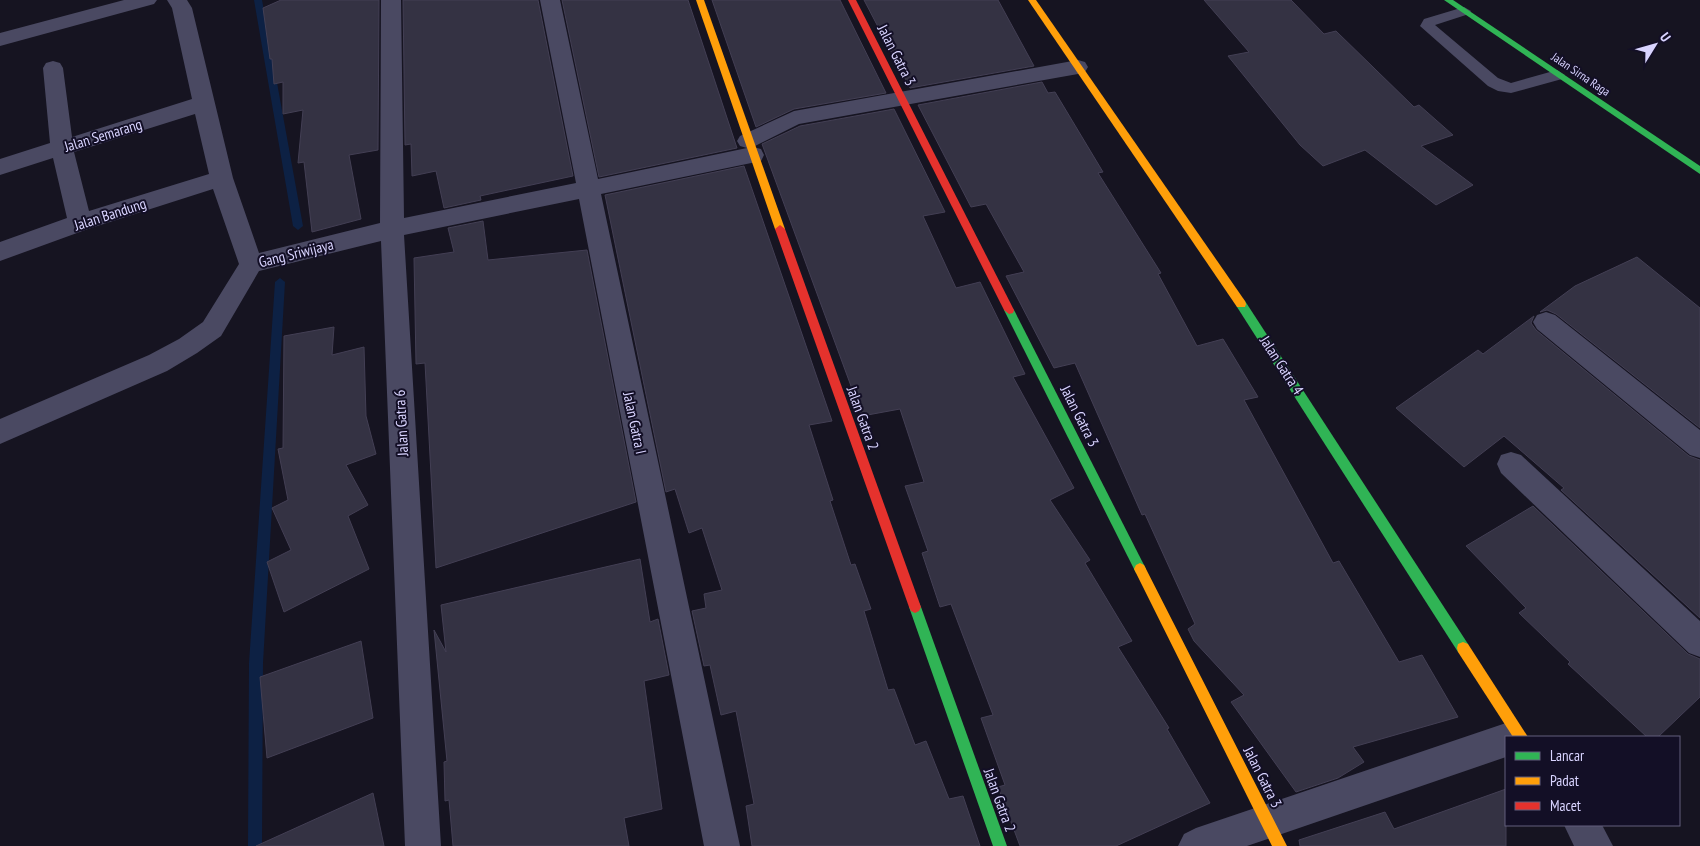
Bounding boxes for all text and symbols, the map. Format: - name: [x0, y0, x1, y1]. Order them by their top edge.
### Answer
- street label: Jalan Gatra 3: [873, 20, 921, 89]
- north arrow: [1630, 20, 1680, 70]
- text: U: [1656, 29, 1675, 45]
- street label: Jalan Sirna Raga: [1548, 48, 1613, 99]
- street label: Jalan Semarang: [61, 114, 144, 156]
- street label: Jalan Bandung: [71, 193, 148, 235]
- street label: Gang Sriwijaya: [257, 235, 335, 271]
- street label: Jalan Gatra 4: [1255, 331, 1308, 398]
- street label: Jalan Gatra 3: [1056, 381, 1104, 450]
- street label: Jalan Gatra 2: [842, 383, 883, 452]
- street label: Jalan Gatra 6: [390, 389, 412, 458]
- street label: Jalan Gatra I: [619, 389, 651, 456]
- legend: [1505, 736, 1680, 826]
- street label: Jalan Gatra 3: [1239, 742, 1287, 811]
- text: Lancar: [1550, 746, 1585, 765]
- street label: Jalan Gatra 2: [979, 765, 1020, 834]
- text: Padat: [1550, 771, 1579, 790]
- text: Macet: [1550, 796, 1581, 815]

